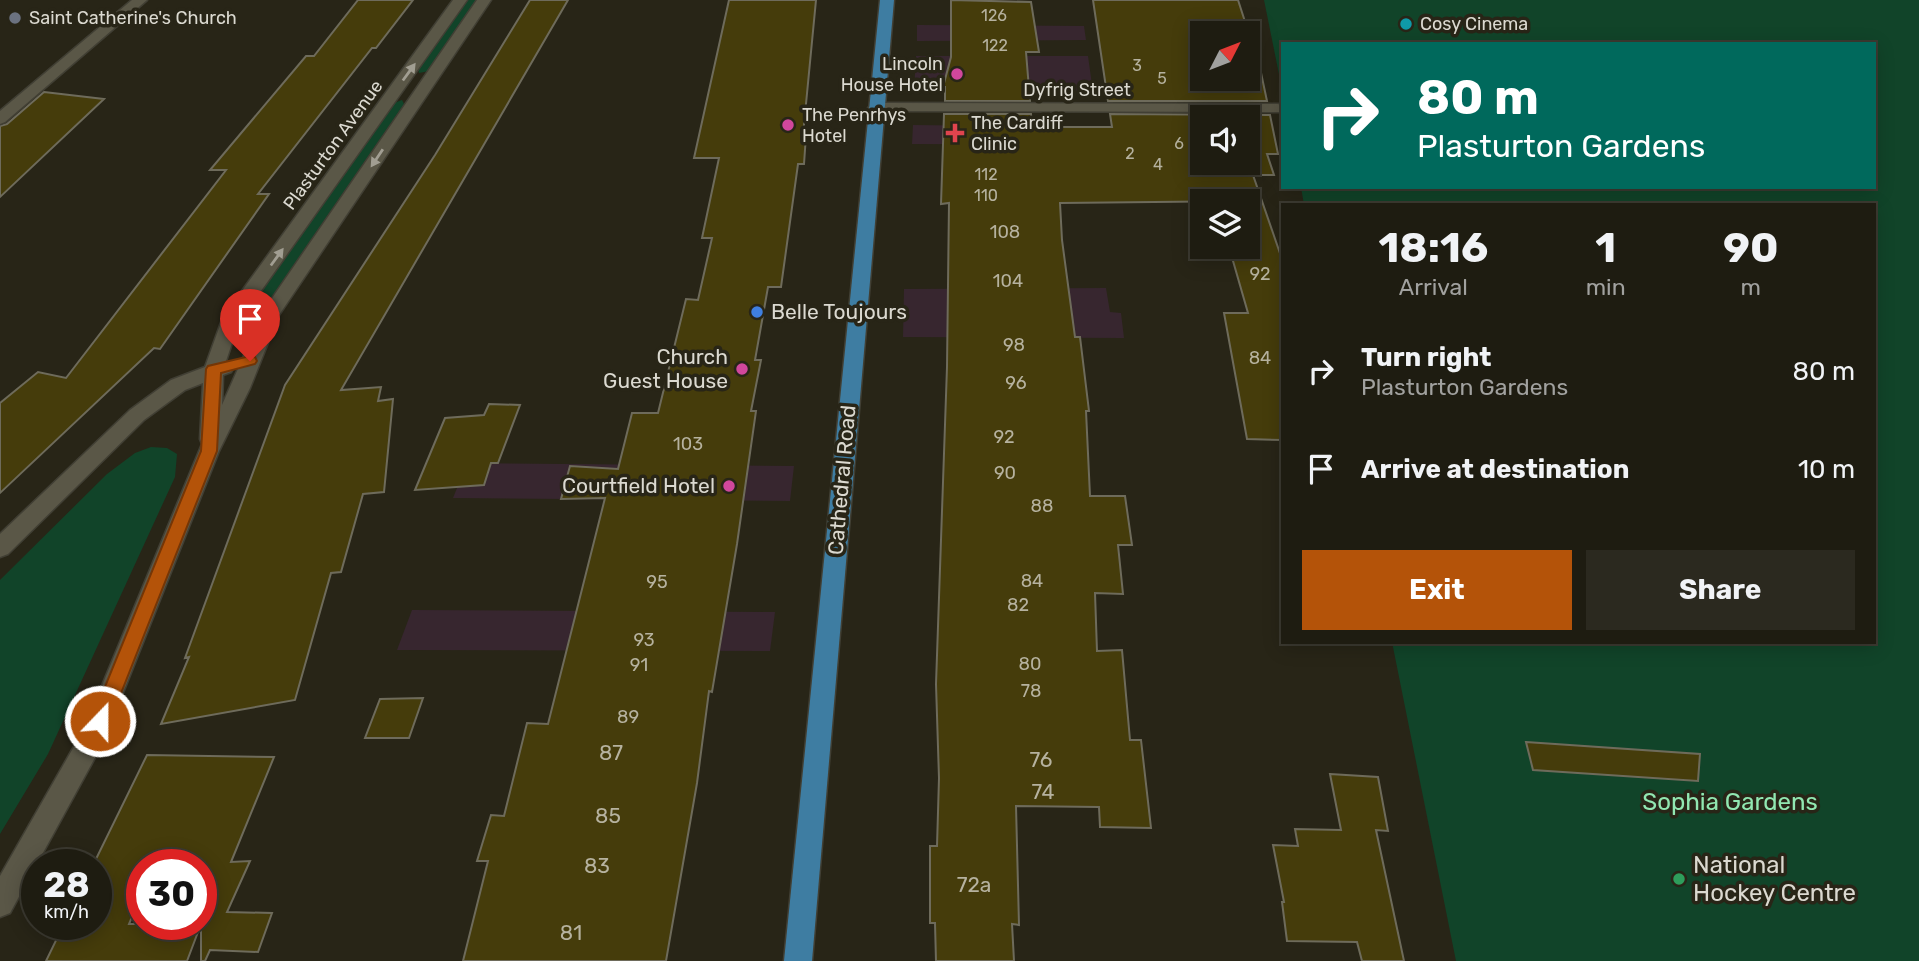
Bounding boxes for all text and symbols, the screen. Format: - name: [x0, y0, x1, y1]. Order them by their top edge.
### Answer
- house number: 126: [981, 6, 1007, 25]
- place label: Saint Catherine's Church: [29, 7, 237, 29]
- marker: Saint Catherine's Church: [7, 10, 23, 26]
- place label: Cosy Cinema: [1420, 13, 1528, 35]
- marker: Cosy Cinema: [1398, 16, 1414, 32]
- north arrow: [1190, 21, 1260, 91]
- map controls: [1190, 21, 1260, 259]
- house number: 122: [982, 36, 1008, 55]
- place label: Lincoln House Hotel: [841, 53, 943, 96]
- house number: 3: [1132, 56, 1142, 75]
- one-way arrow: [402, 63, 416, 81]
- marker: Lincoln House Hotel: [949, 66, 965, 82]
- text: 80 m: [1417, 68, 1539, 126]
- house number: 5: [1157, 69, 1167, 88]
- icon: right: [1302, 70, 1393, 161]
- street label: Plasturton Avenue: [279, 76, 387, 214]
- street label: Dyfrig Street: [1023, 79, 1131, 101]
- place label: The Penrhys Hotel: [802, 104, 906, 147]
- button: sound: [1190, 105, 1260, 175]
- place label: The Cardiff Clinic: [971, 112, 1063, 155]
- marker: The Penrhys Hotel: [780, 117, 796, 133]
- marker: The Cardiff Clinic: [945, 123, 965, 143]
- text: Plasturton Gardens: [1417, 127, 1705, 165]
- house number: 6: [1174, 134, 1184, 153]
- house number: 2: [1125, 144, 1135, 163]
- one-way arrow: [370, 148, 383, 168]
- house number: 4: [1153, 155, 1163, 174]
- house number: 112: [974, 165, 998, 184]
- house number: 110: [974, 186, 998, 205]
- button: layers: [1190, 189, 1260, 259]
- house number: 108: [990, 221, 1020, 243]
- text: 18:16: [1378, 223, 1488, 273]
- text: 1: [1595, 223, 1616, 273]
- text: 90: [1723, 223, 1779, 273]
- one-way arrow: [270, 248, 284, 266]
- house number: 92: [1249, 263, 1271, 285]
- house number: 104: [993, 270, 1023, 292]
- text: Arrival: [1399, 273, 1468, 301]
- text: min: [1586, 273, 1626, 301]
- text: m: [1741, 273, 1761, 301]
- pin: [220, 289, 280, 361]
- place label: Belle Toujours: [771, 299, 907, 324]
- icon: arrive: [231, 300, 269, 338]
- marker: Belle Toujours: [749, 304, 765, 320]
- house number: 98: [1003, 334, 1025, 356]
- text: Turn right: [1361, 342, 1491, 373]
- place label: Church Guest House: [603, 344, 728, 393]
- house number: 84: [1249, 347, 1271, 369]
- icon: right: [1302, 352, 1340, 390]
- text: 80 m: [1792, 356, 1855, 387]
- marker: Church Guest House: [734, 361, 750, 377]
- house number: 96: [1005, 372, 1027, 394]
- text: Plasturton Gardens: [1361, 373, 1568, 401]
- street label: Cathedral Road: [823, 404, 860, 556]
- house number: 92: [993, 426, 1015, 448]
- house number: 103: [673, 433, 703, 455]
- icon: arrive: [1302, 450, 1340, 488]
- text: Arrive at destination: [1361, 454, 1629, 485]
- text: 10 m: [1798, 454, 1855, 485]
- house number: 90: [994, 462, 1016, 484]
- place label: Courtfield Hotel: [562, 473, 715, 498]
- marker: Courtfield Hotel: [721, 478, 737, 494]
- house number: 88: [1031, 495, 1053, 517]
- button: Exit: [1302, 550, 1572, 630]
- button: Share: [1586, 550, 1855, 630]
- house number: 84: [1021, 570, 1043, 592]
- house number: 95: [646, 571, 668, 593]
- house number: 82: [1007, 594, 1029, 616]
- house number: 93: [633, 629, 655, 651]
- house number: 80: [1019, 653, 1041, 675]
- house number: 91: [630, 654, 648, 676]
- house number: 78: [1021, 680, 1041, 702]
- position arrow: [63, 684, 137, 758]
- house number: 89: [617, 706, 639, 728]
- house number: 87: [599, 740, 623, 765]
- house number: 76: [1030, 747, 1052, 772]
- house number: 74: [1031, 779, 1055, 804]
- park label: Sophia Gardens: [1642, 788, 1818, 816]
- house number: 85: [595, 803, 621, 828]
- speed limit sign: 30: [126, 849, 217, 940]
- place label: National Hockey Centre: [1693, 851, 1856, 907]
- house number: 83: [584, 853, 610, 878]
- text: 28: [43, 864, 90, 906]
- marker: National Hockey Centre: [1671, 871, 1687, 887]
- house number: 72a: [957, 872, 991, 897]
- text: km/h: [44, 901, 89, 923]
- house number: 81: [560, 920, 582, 945]

